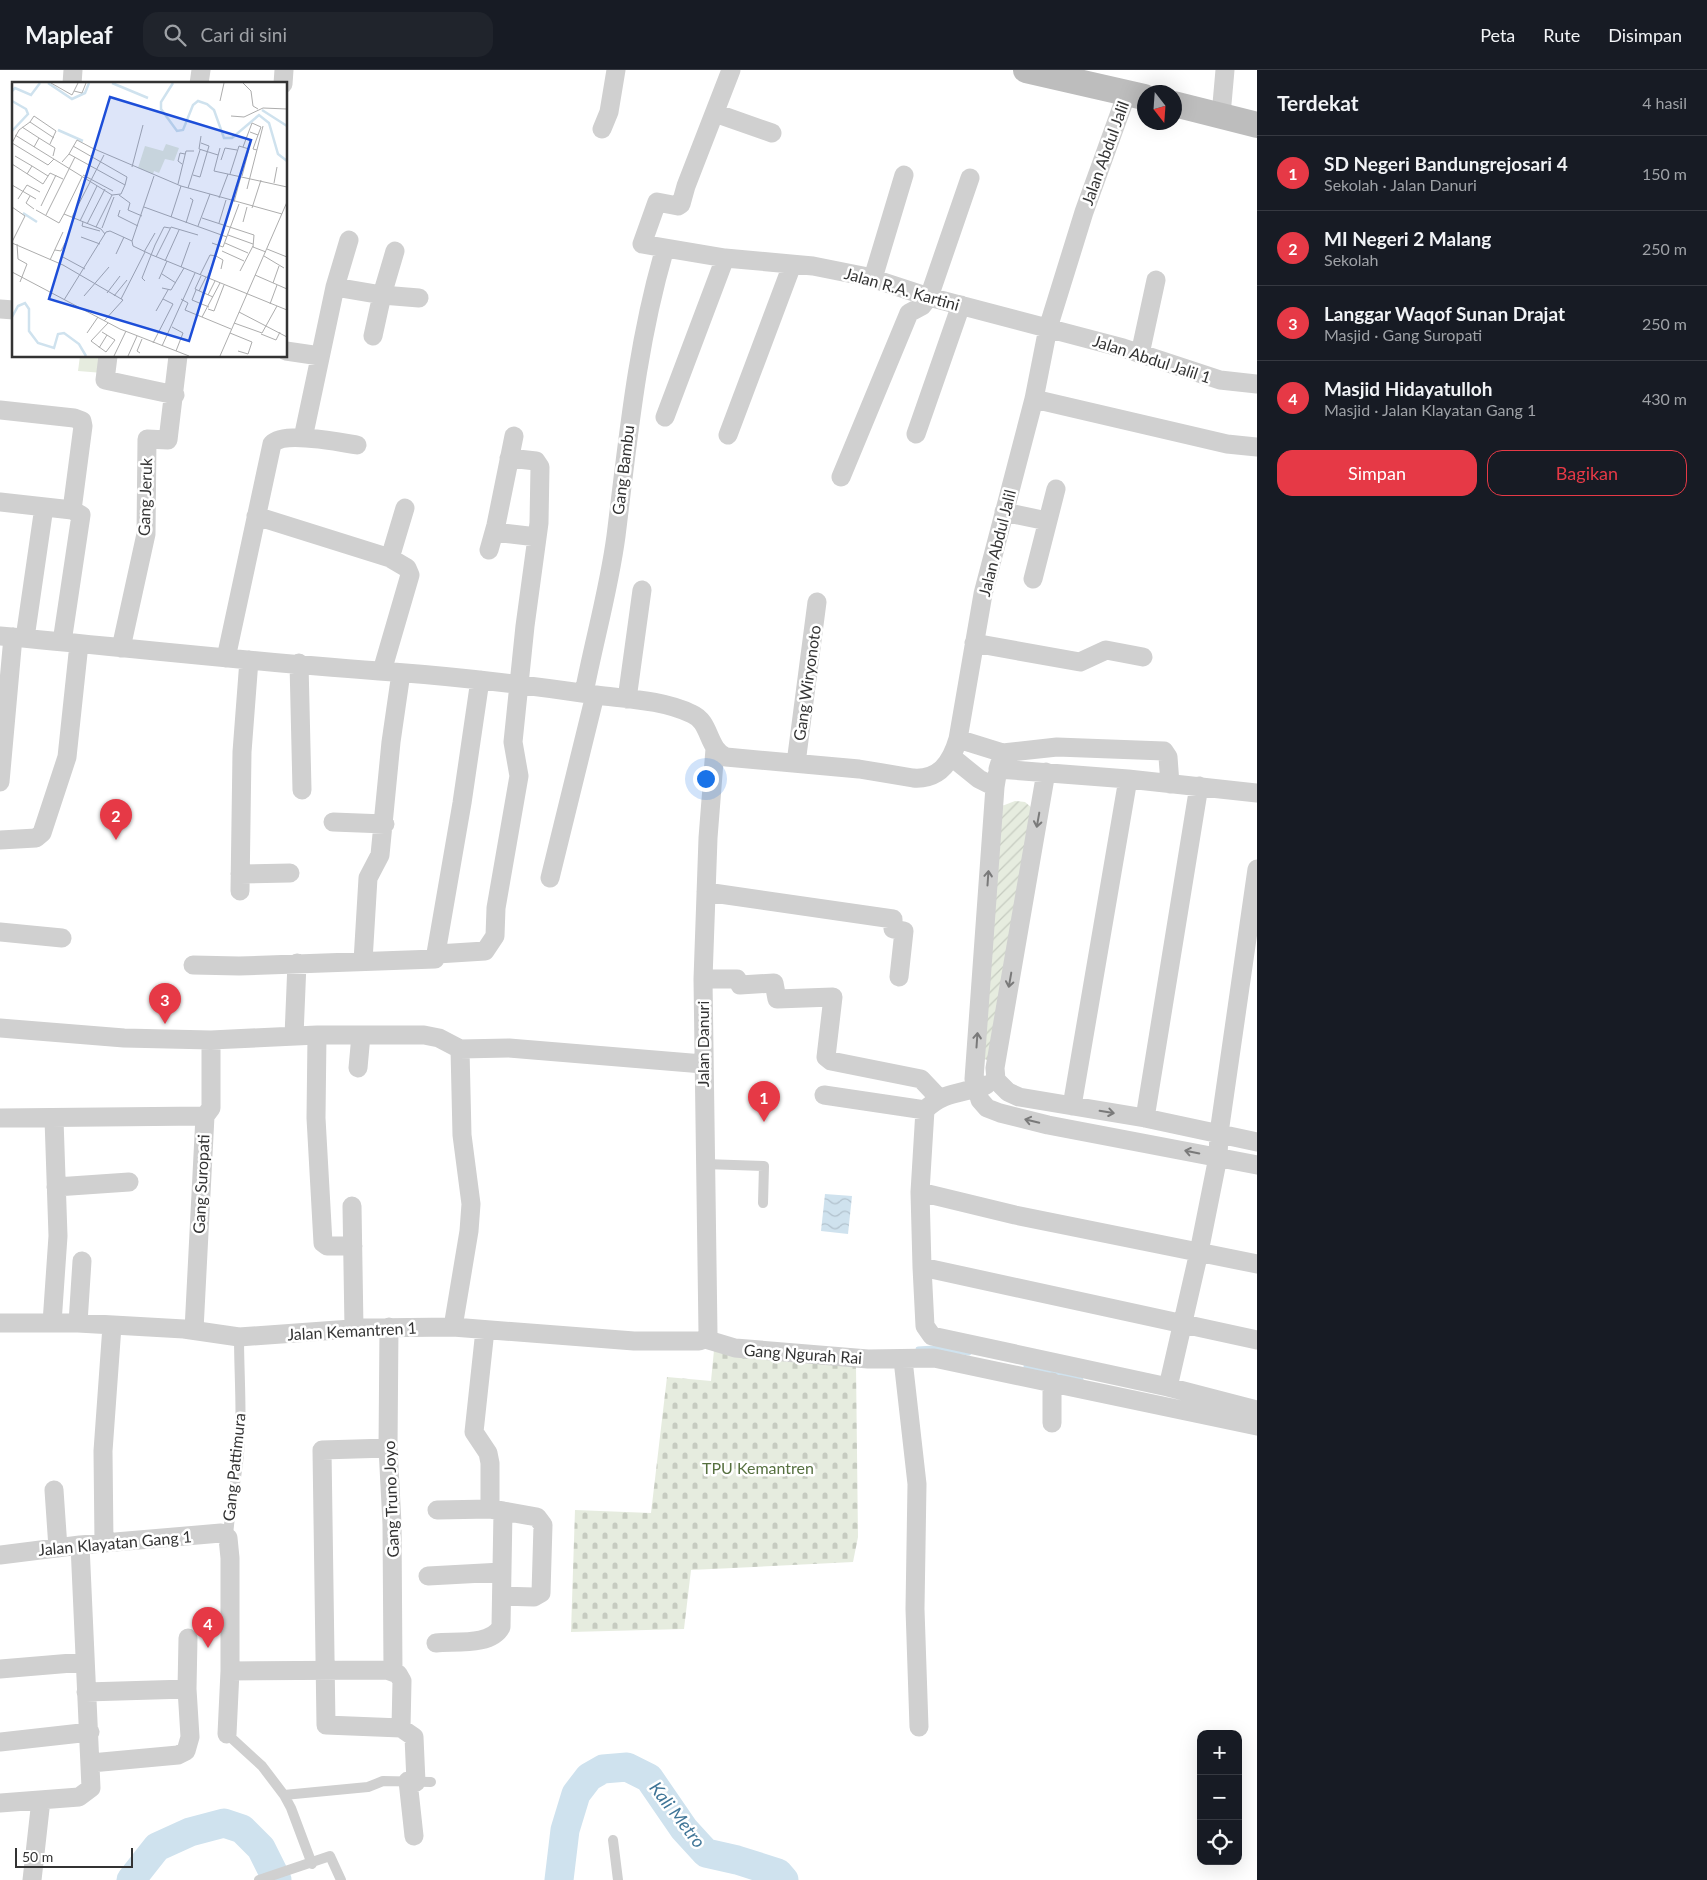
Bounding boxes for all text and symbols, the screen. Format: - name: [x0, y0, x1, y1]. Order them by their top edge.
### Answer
- search box: [143, 12, 493, 57]
- text: Mapleaf: [25, 20, 113, 49]
- icon: search: [161, 21, 189, 49]
- text: Cari di sini: [201, 23, 287, 46]
- text: Peta: [1480, 24, 1515, 46]
- text: Rute: [1543, 24, 1580, 46]
- text: Disimpan: [1608, 24, 1682, 46]
- inset map: [12, 82, 288, 358]
- north arrow: [1137, 85, 1182, 130]
- text: Terdekat: [1277, 90, 1359, 115]
- text: 4 hasil: [1642, 93, 1687, 112]
- street label: Jalan Abdul Jalil: [1077, 98, 1132, 208]
- text: SD Negeri Bandungrejosari 4: [1324, 152, 1568, 175]
- text: 1: [1288, 164, 1298, 183]
- text: 150 m: [1642, 164, 1687, 183]
- text: Sekolah · Jalan Danuri: [1324, 175, 1477, 194]
- text: MI Negeri 2 Malang: [1324, 227, 1491, 250]
- text: 2: [1288, 239, 1298, 258]
- text: 250 m: [1642, 239, 1687, 258]
- text: Sekolah: [1324, 250, 1378, 269]
- street label: Jalan R.A. Kartini: [843, 263, 962, 314]
- text: Langgar Waqof Sunan Drajat: [1324, 302, 1565, 325]
- text: 3: [1288, 314, 1298, 333]
- text: 250 m: [1642, 314, 1687, 333]
- text: Masjid · Gang Suropati: [1324, 325, 1482, 344]
- street label: Jalan Abdul Jalil 1: [1091, 331, 1213, 387]
- text: Masjid Hidayatulloh: [1324, 377, 1492, 400]
- text: 4: [1288, 389, 1298, 408]
- text: 430 m: [1642, 389, 1687, 408]
- text: Masjid · Jalan Klayatan Gang 1: [1324, 400, 1536, 419]
- street label: Gang Bambu: [608, 424, 637, 516]
- button: Simpan: [1277, 450, 1477, 496]
- button: Bagikan: [1487, 450, 1687, 496]
- street label: Gang Jeruk: [134, 457, 155, 536]
- street label: Jalan Abdul Jalil: [974, 487, 1019, 598]
- street label: Gang Wiryonoto: [789, 624, 824, 742]
- your location: [693, 766, 719, 792]
- pin: 2: [100, 799, 132, 840]
- one-way arrow: [1033, 812, 1043, 828]
- one-way arrow: [984, 871, 993, 887]
- one-way arrow: [1005, 972, 1015, 988]
- pin: 3: [149, 983, 181, 1024]
- street label: Jalan Danuri: [693, 1001, 712, 1087]
- one-way arrow: [972, 1033, 981, 1049]
- pin: 1: [748, 1081, 780, 1122]
- one-way arrow: [1099, 1108, 1115, 1118]
- one-way arrow: [1025, 1116, 1041, 1125]
- street label: Gang Suropati: [188, 1134, 213, 1234]
- one-way arrow: [1184, 1147, 1200, 1156]
- street label: Jalan Kemantren 1: [287, 1318, 417, 1343]
- street label: Gang Ngurah Rai: [743, 1340, 863, 1367]
- street label: Gang Pattimura: [218, 1412, 249, 1522]
- street label: Gang Truno Joyo: [379, 1440, 402, 1558]
- park label: TPU Kemantren: [702, 1458, 814, 1477]
- street label: Jalan Klayatan Gang 1: [37, 1526, 193, 1559]
- pin: 4: [192, 1607, 224, 1648]
- map controls: [1197, 1730, 1242, 1865]
- button: +: [1197, 1730, 1242, 1775]
- button: −: [1197, 1775, 1242, 1820]
- water label: Kali Metro: [645, 1777, 710, 1852]
- button: locate: [1197, 1820, 1242, 1865]
- scale bar: [15, 1845, 132, 1868]
- text: 50 m: [22, 1848, 53, 1865]

